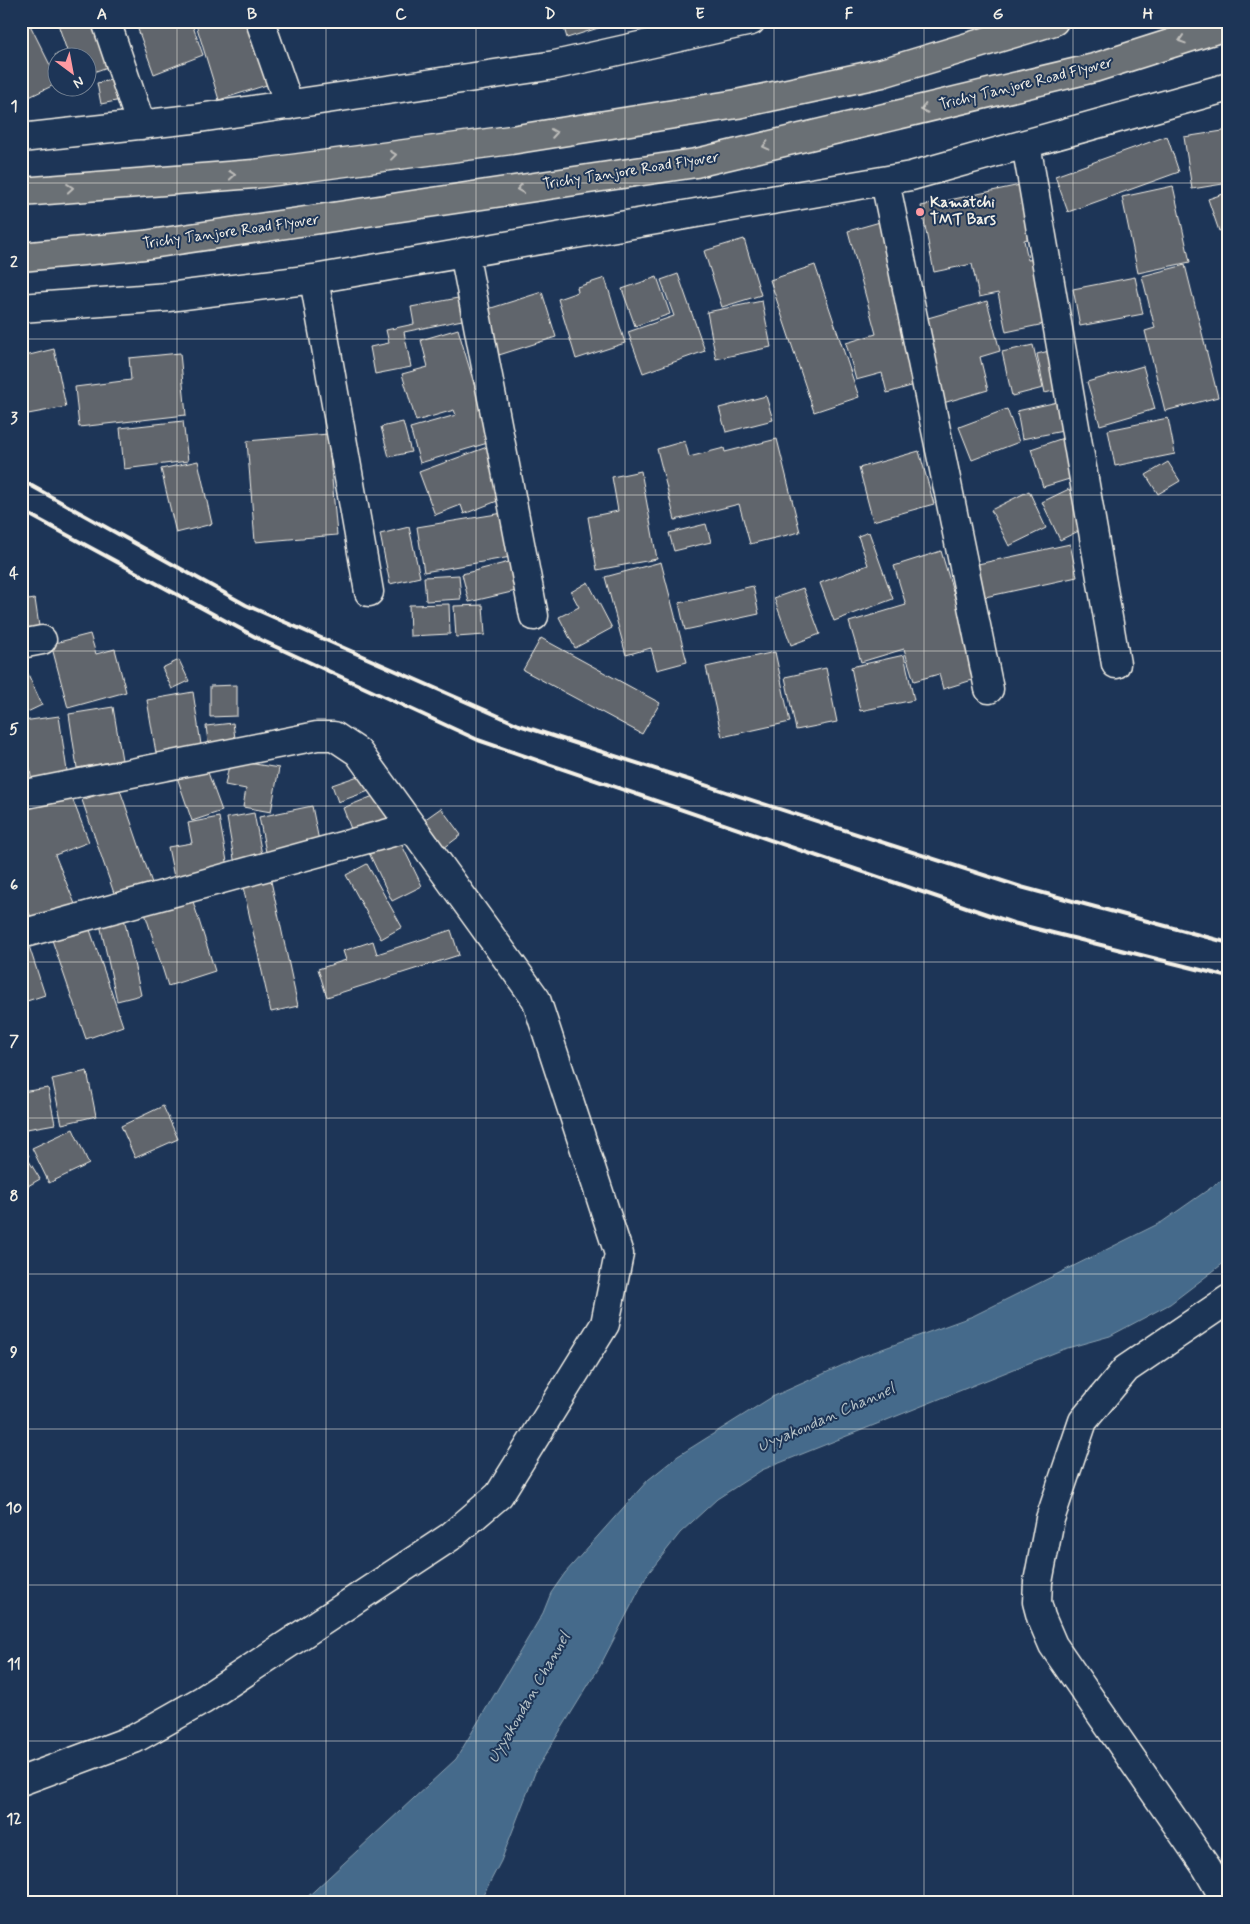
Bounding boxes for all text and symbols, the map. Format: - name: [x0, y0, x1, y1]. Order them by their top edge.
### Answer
- text: A: [97, 4, 107, 25]
- text: B: [247, 4, 257, 25]
- text: C: [395, 4, 407, 25]
- text: D: [544, 4, 556, 25]
- text: E: [695, 4, 705, 25]
- text: F: [845, 4, 854, 25]
- text: G: [993, 4, 1004, 25]
- text: H: [1143, 4, 1154, 25]
- one-way arrow: [1179, 35, 1187, 45]
- north arrow: [48, 48, 98, 98]
- street label: Trichy Tanjore Road Flyover: [937, 53, 1115, 115]
- text: N: [70, 72, 87, 92]
- text: 1: [10, 96, 18, 117]
- one-way arrow: [920, 103, 929, 114]
- one-way arrow: [550, 128, 558, 139]
- one-way arrow: [761, 140, 770, 151]
- street label: Trichy Tanjore Road Flyover: [541, 147, 721, 195]
- one-way arrow: [389, 150, 397, 161]
- one-way arrow: [228, 170, 236, 181]
- one-way arrow: [66, 183, 74, 194]
- one-way arrow: [515, 183, 524, 193]
- place label: Kamatchi TMT Bars: [930, 193, 996, 230]
- marker: Kamatchi TMT Bars: [914, 206, 926, 218]
- street label: Trichy Tanjore Road Flyover: [141, 210, 321, 254]
- text: 2: [10, 252, 18, 273]
- text: 3: [10, 408, 18, 429]
- text: 4: [9, 563, 19, 584]
- text: 5: [9, 719, 19, 740]
- text: 6: [10, 875, 18, 896]
- text: 7: [9, 1031, 19, 1052]
- text: 8: [9, 1186, 19, 1207]
- text: 9: [10, 1342, 18, 1363]
- water label: Uyyakondan Channel: [754, 1377, 900, 1458]
- text: 10: [6, 1498, 22, 1519]
- water label: Uyyakondan Channel: [483, 1627, 576, 1767]
- text: 11: [7, 1654, 21, 1675]
- text: 12: [6, 1809, 22, 1830]

